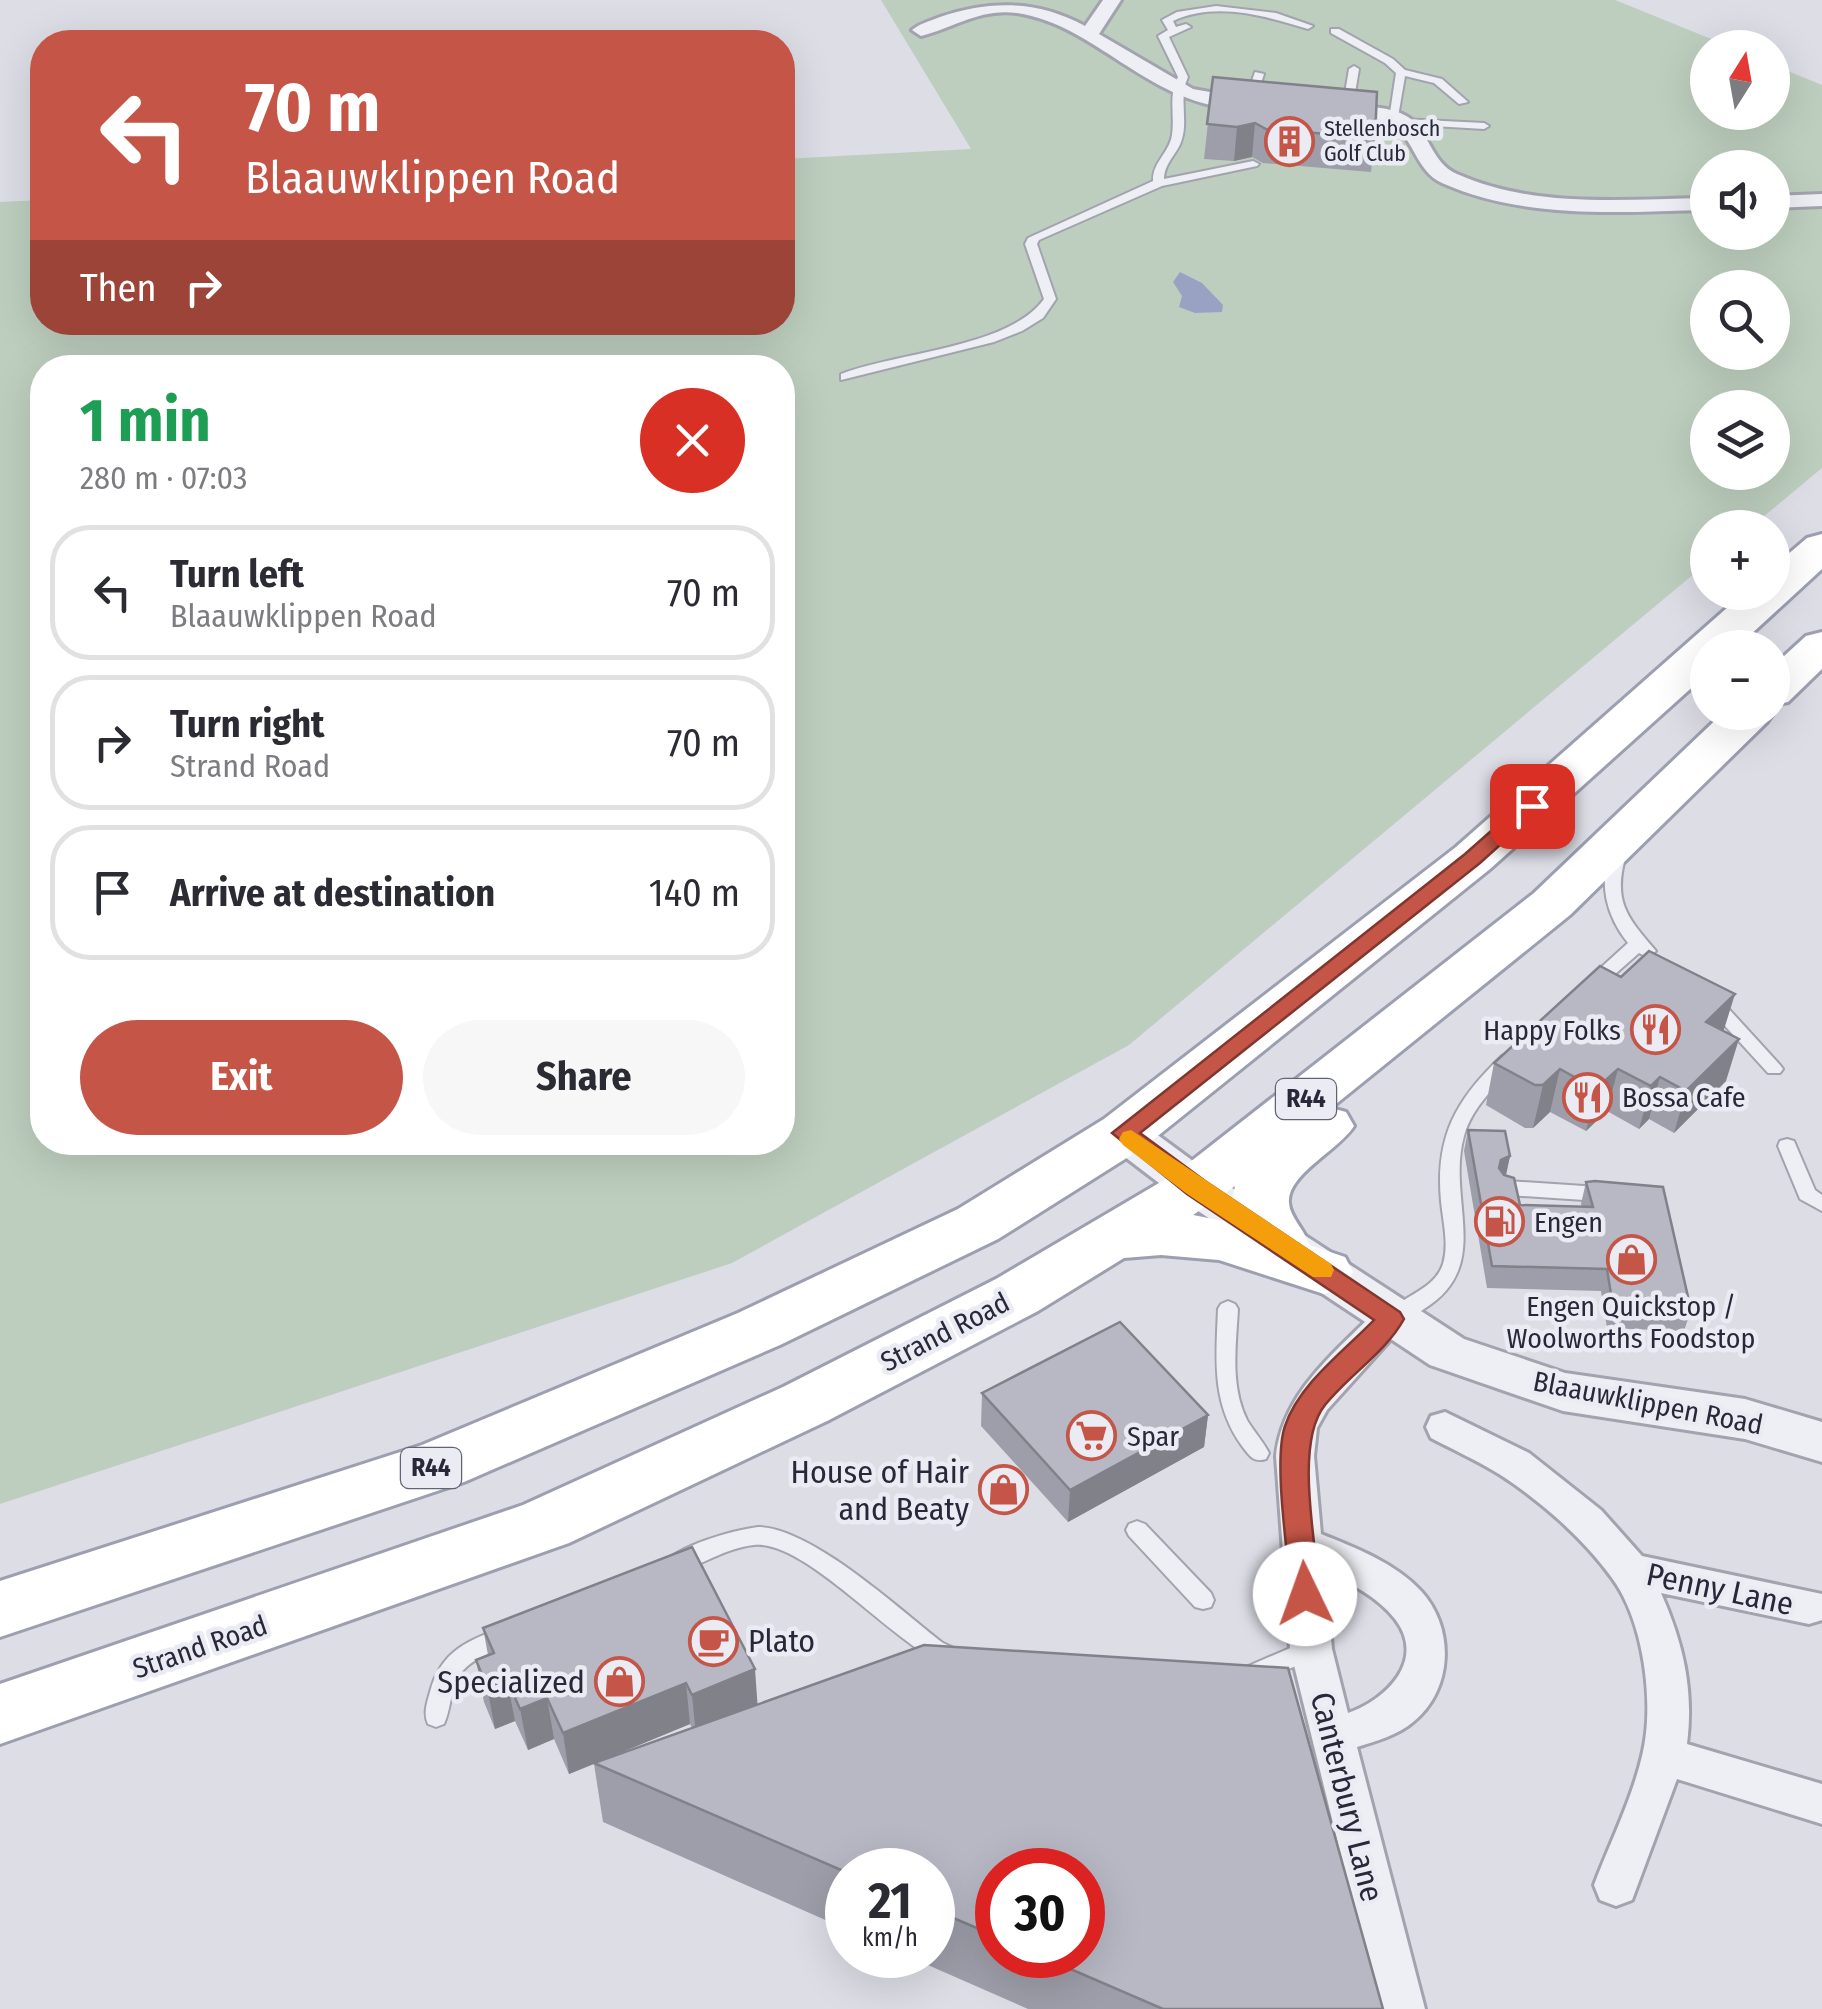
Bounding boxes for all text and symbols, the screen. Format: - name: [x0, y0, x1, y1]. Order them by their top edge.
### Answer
- north arrow: [1690, 30, 1790, 130]
- map controls: [1690, 30, 1790, 730]
- text: 70 m: [245, 66, 380, 150]
- icon: left: [80, 70, 210, 200]
- building icon: Stellenbosch Golf Club: [1263, 115, 1315, 167]
- place label: Stellenbosch Golf Club: [1324, 115, 1440, 167]
- button: sound: [1690, 150, 1790, 250]
- text: Blaauwklippen Road: [245, 151, 620, 205]
- icon: right: [176, 260, 231, 315]
- text: Then: [80, 265, 156, 311]
- button: search: [1690, 270, 1790, 370]
- text: 1 min: [80, 385, 211, 457]
- button: close: [640, 388, 745, 493]
- button: layers: [1690, 390, 1790, 490]
- text: 280 m · 07:03: [80, 459, 247, 497]
- button: +: [1690, 510, 1790, 610]
- text: Turn left: [170, 551, 304, 597]
- icon: left: [85, 565, 140, 620]
- text: 70 m: [667, 570, 740, 616]
- text: Blaauwklippen Road: [170, 597, 437, 635]
- button: −: [1690, 630, 1790, 730]
- text: Turn right: [170, 701, 324, 747]
- icon: right: [85, 715, 140, 770]
- text: 70 m: [667, 720, 740, 766]
- text: Strand Road: [170, 747, 330, 785]
- pin: [1490, 764, 1575, 849]
- icon: arrive: [1505, 779, 1560, 834]
- icon: arrive: [85, 865, 140, 920]
- text: Arrive at destination: [170, 870, 495, 916]
- text: 140 m: [649, 870, 740, 916]
- restaurant icon: Happy Folks: [1630, 1004, 1682, 1056]
- place label: Happy Folks: [1483, 1014, 1621, 1047]
- button: Exit: [80, 1020, 403, 1135]
- button: Share: [423, 1020, 745, 1135]
- restaurant icon: Bossa Cafe: [1561, 1071, 1613, 1123]
- road number: R44: [1276, 1079, 1336, 1119]
- place label: Bossa Cafe: [1622, 1081, 1746, 1114]
- fuel station icon: Engen: [1473, 1196, 1525, 1248]
- place label: Engen: [1534, 1206, 1603, 1239]
- shop icon: Engen Quickstop / Woolworths Foodstop: [1605, 1233, 1657, 1285]
- street label: Strand Road: [875, 1286, 1015, 1378]
- place label: Engen Quickstop / Woolworths Foodstop: [1507, 1290, 1755, 1355]
- street label: Blaauwklippen Road: [1530, 1365, 1766, 1441]
- supermarket icon: Spar: [1066, 1410, 1118, 1462]
- place label: Spar: [1127, 1420, 1179, 1453]
- road number: R44: [401, 1448, 461, 1488]
- place label: House of Hair and Beaty: [791, 1453, 970, 1528]
- shop icon: House of Hair and Beaty: [978, 1464, 1030, 1516]
- position arrow: [1253, 1542, 1357, 1646]
- street label: Penny Lane: [1643, 1555, 1797, 1623]
- street label: Strand Road: [128, 1609, 272, 1685]
- cafe icon: Plato: [687, 1615, 739, 1667]
- place label: Plato: [748, 1622, 815, 1660]
- shop icon: Specialized: [594, 1656, 646, 1708]
- place label: Specialized: [437, 1663, 585, 1701]
- street label: Canterbury Lane: [1303, 1688, 1391, 1906]
- speed limit sign: 30: [975, 1848, 1105, 1978]
- text: 21: [868, 1871, 912, 1931]
- text: km/h: [862, 1923, 918, 1953]

